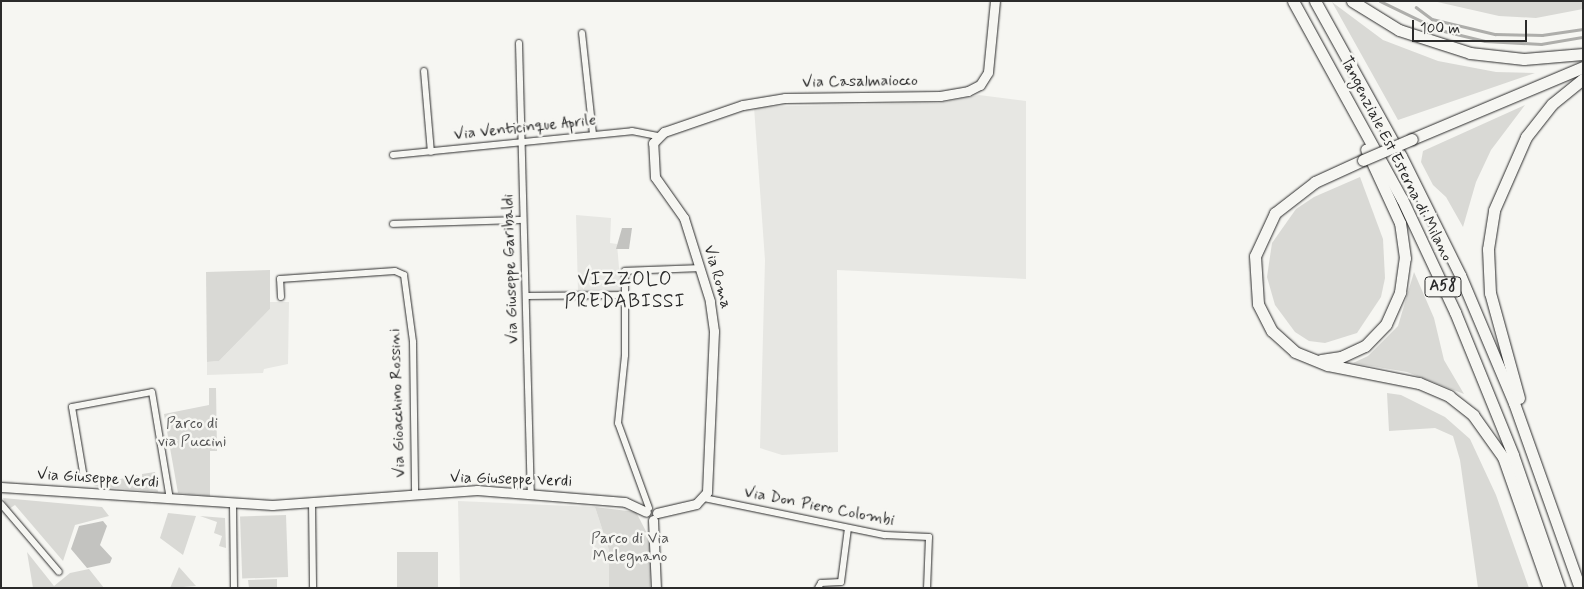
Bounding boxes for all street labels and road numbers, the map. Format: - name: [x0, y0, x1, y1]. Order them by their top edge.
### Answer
- street label: Tangenziale Est Esterna di Milano: [1336, 54, 1456, 264]
- street label: Via Casalmaiocco: [802, 71, 918, 93]
- street label: Via Venticinque Aprile: [453, 111, 597, 145]
- street label: Via Giuseppe Garibaldi: [499, 195, 523, 343]
- street label: Via Roma: [699, 243, 735, 311]
- road number: A58: [1424, 274, 1462, 300]
- street label: Via Gioacchino Rossini: [386, 330, 410, 476]
- street label: Via Giuseppe Verdi: [37, 465, 159, 493]
- street label: Via Giuseppe Verdi: [450, 468, 572, 492]
- street label: Via Don Piero Colombi: [743, 483, 895, 531]

